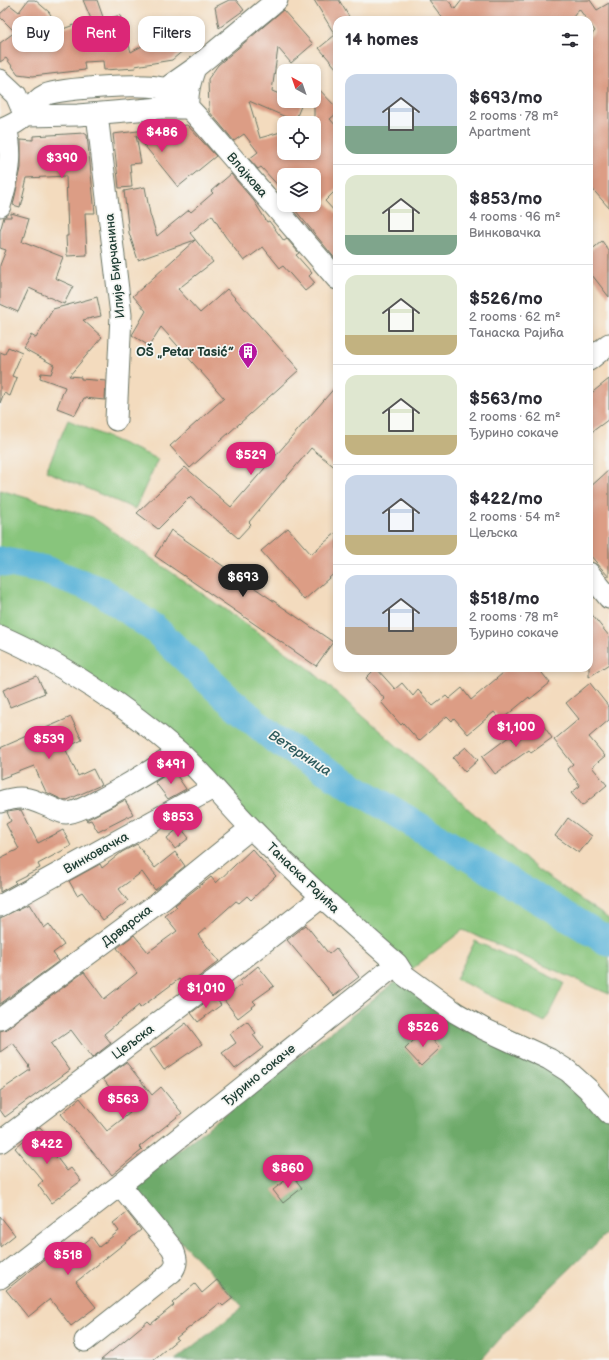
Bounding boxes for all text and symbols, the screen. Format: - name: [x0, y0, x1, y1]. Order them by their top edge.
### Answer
- chip: Buy: [12, 16, 64, 52]
- chip: Rent: [72, 16, 130, 52]
- chip: Filters: [138, 16, 205, 52]
- icon: filters: [559, 29, 581, 51]
- text: 14 homes: [345, 30, 418, 50]
- north arrow: [277, 64, 321, 108]
- map controls: [277, 64, 321, 212]
- text: $693/mo: [469, 88, 543, 108]
- icon: home: [377, 90, 425, 138]
- text: 2 rooms · 78 m²: [469, 108, 559, 124]
- button: locate: [277, 116, 321, 160]
- pin: $486: [138, 119, 186, 153]
- text: $486: [146, 124, 178, 140]
- text: Apartment: [469, 124, 530, 140]
- pin: $390: [38, 145, 86, 179]
- street label: Влајкова: [223, 149, 271, 201]
- text: $390: [46, 150, 78, 166]
- button: layers: [277, 168, 321, 212]
- text: $853/mo: [469, 189, 542, 209]
- icon: home: [377, 191, 425, 239]
- text: 4 rooms · 96 m²: [469, 209, 561, 225]
- street label: Илије Бирчанина: [101, 212, 128, 319]
- text: Винковачка: [469, 225, 541, 241]
- text: $526/mo: [469, 289, 543, 309]
- icon: home: [377, 291, 425, 339]
- text: 2 rooms · 62 m²: [469, 309, 561, 325]
- text: Танаска Рајића: [469, 325, 564, 341]
- building icon: OŠ „Petar Tasić”: [237, 341, 259, 369]
- place label: OŠ „Petar Tasić”: [136, 343, 234, 360]
- text: $563/mo: [469, 389, 542, 409]
- icon: home: [377, 391, 425, 439]
- text: 2 rooms · 62 m²: [469, 409, 561, 425]
- text: Ђурино сокаче: [469, 425, 558, 441]
- pin: $529: [227, 442, 275, 476]
- text: $529: [235, 447, 267, 463]
- text: $422/mo: [469, 489, 543, 509]
- icon: home: [377, 491, 425, 539]
- text: 2 rooms · 54 m²: [469, 509, 560, 525]
- text: Цељска: [469, 525, 518, 541]
- pin: $693: [219, 564, 267, 598]
- text: $693: [227, 569, 259, 585]
- text: $518/mo: [469, 589, 540, 609]
- icon: home: [377, 591, 425, 639]
- text: 2 rooms · 78 m²: [469, 609, 559, 625]
- text: Ђурино сокаче: [469, 625, 558, 641]
- pin: $1,100: [483, 714, 549, 748]
- text: $1,100: [497, 719, 535, 735]
- pin: $539: [25, 726, 73, 760]
- water label: Ветерница: [266, 726, 334, 780]
- text: $539: [33, 731, 65, 747]
- pin: $491: [147, 751, 195, 785]
- text: $491: [156, 756, 186, 772]
- pin: $853: [154, 804, 202, 838]
- text: $853: [162, 809, 194, 825]
- street label: Винковачка: [61, 828, 132, 877]
- street label: Танаска Рајића: [263, 839, 343, 917]
- street label: Дрварска: [99, 902, 156, 950]
- pin: $1,010: [173, 975, 239, 1009]
- text: $1,010: [187, 980, 225, 996]
- pin: $526: [399, 1014, 447, 1048]
- text: $526: [407, 1019, 439, 1035]
- street label: Цељска: [109, 1021, 157, 1063]
- street label: Ђурино сокаче: [219, 1041, 299, 1109]
- pin: $563: [99, 1086, 147, 1120]
- text: $563: [107, 1091, 139, 1107]
- pin: $422: [23, 1131, 71, 1165]
- text: $422: [31, 1136, 63, 1152]
- pin: $860: [264, 1155, 312, 1189]
- text: $860: [272, 1160, 304, 1176]
- pin: $518: [44, 1242, 92, 1276]
- text: $518: [53, 1247, 83, 1263]

